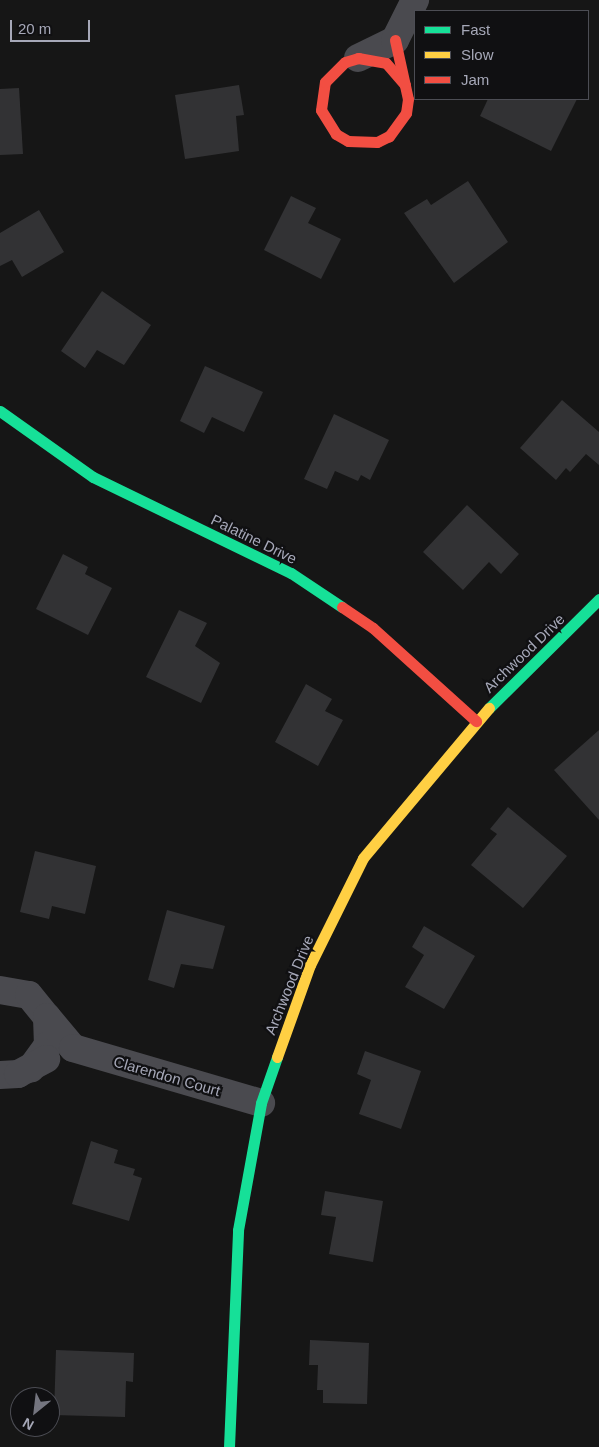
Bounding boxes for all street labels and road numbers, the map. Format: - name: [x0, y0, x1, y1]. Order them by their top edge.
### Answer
- street label: Palatine Drive: [208, 510, 300, 568]
- street label: Archwood Drive: [480, 610, 568, 696]
- street label: Archwood Drive: [261, 933, 317, 1037]
- street label: Clarendon Court: [112, 1052, 222, 1100]

